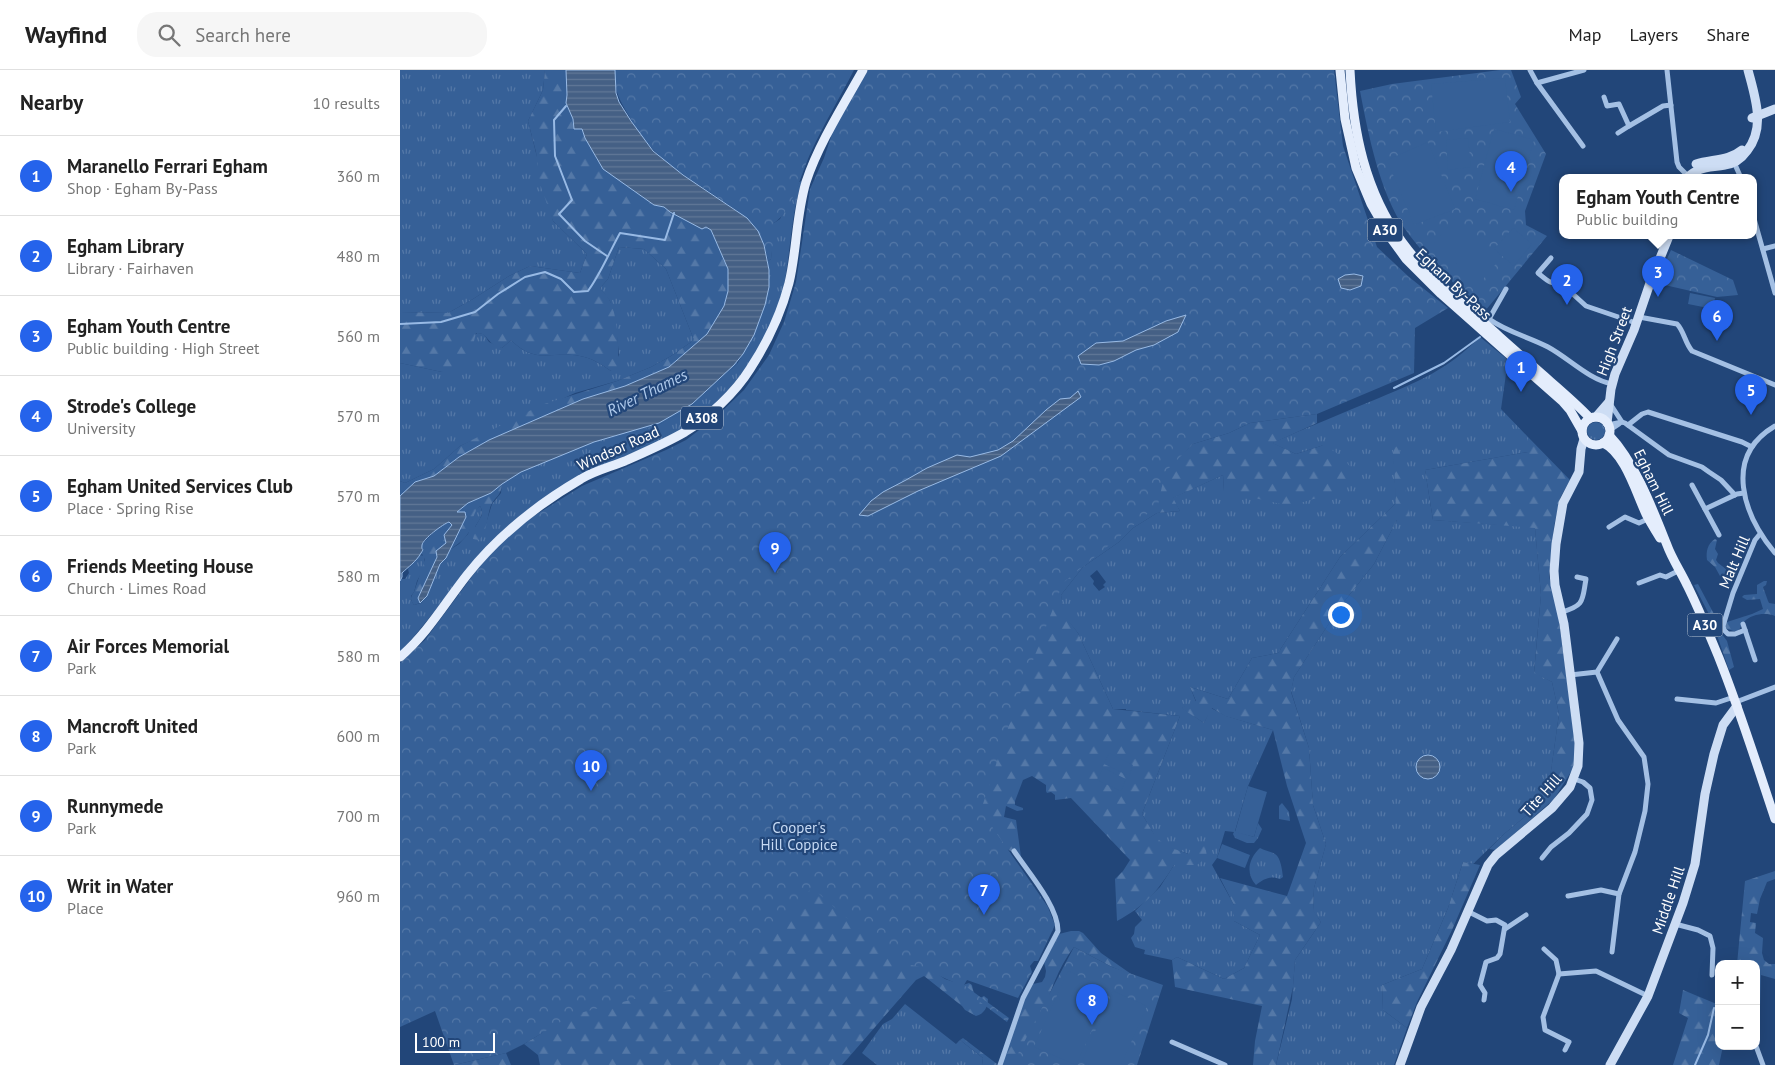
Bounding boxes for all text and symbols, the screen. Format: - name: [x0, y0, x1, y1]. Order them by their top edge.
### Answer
- search box: [137, 12, 487, 57]
- text: Wayfind: [25, 19, 107, 50]
- icon: search: [155, 21, 183, 49]
- text: Search here: [195, 23, 291, 47]
- text: Map: [1569, 23, 1601, 46]
- text: Layers: [1629, 23, 1678, 46]
- text: Share: [1706, 23, 1750, 46]
- text: Nearby: [20, 89, 83, 116]
- text: 10 results: [313, 93, 380, 113]
- pin: 4: [1495, 151, 1527, 192]
- text: Maranello Ferrari Egham: [67, 154, 268, 178]
- text: 1: [31, 166, 41, 186]
- text: 360 m: [337, 166, 380, 186]
- popup: [1559, 174, 1757, 239]
- text: Shop · Egham By-Pass: [67, 178, 218, 198]
- text: Egham Youth Centre: [1576, 185, 1740, 209]
- text: Public building: [1576, 209, 1678, 229]
- road number: A30: [1368, 218, 1402, 242]
- text: Egham Library: [67, 234, 184, 258]
- street label: Egham By-Pass: [1412, 244, 1496, 324]
- text: 2: [31, 246, 41, 266]
- text: 480 m: [337, 246, 380, 266]
- pin: 3: [1642, 256, 1674, 297]
- text: Library · Fairhaven: [67, 258, 194, 278]
- pin: 2: [1551, 264, 1583, 305]
- pin: 6: [1701, 300, 1733, 341]
- street label: High Street: [1592, 304, 1636, 378]
- text: Egham Youth Centre: [67, 314, 231, 338]
- text: 3: [31, 326, 41, 346]
- text: 560 m: [337, 326, 380, 346]
- text: Public building · High Street: [67, 338, 260, 358]
- pin: 1: [1505, 351, 1537, 392]
- water label: River Thames: [604, 364, 691, 420]
- pin: 5: [1735, 374, 1767, 415]
- text: Strode's College: [67, 394, 196, 418]
- text: 4: [31, 406, 41, 426]
- text: 570 m: [337, 406, 380, 426]
- road number: A308: [681, 406, 723, 429]
- text: University: [67, 418, 135, 438]
- street label: Windsor Road: [574, 421, 662, 475]
- street label: Egham Hill: [1630, 446, 1678, 519]
- text: Egham United Services Club: [67, 474, 293, 498]
- text: 5: [31, 486, 41, 506]
- text: 570 m: [337, 486, 380, 506]
- text: Place · Spring Rise: [67, 498, 194, 518]
- pin: 9: [759, 532, 791, 573]
- street label: Malt Hill: [1714, 532, 1754, 591]
- text: Friends Meeting House: [67, 554, 253, 578]
- text: 6: [31, 566, 41, 586]
- text: 580 m: [337, 566, 380, 586]
- text: Church · Limes Road: [67, 578, 206, 598]
- your location: [1328, 602, 1354, 628]
- road number: A30: [1688, 614, 1722, 636]
- text: Air Forces Memorial: [67, 634, 229, 658]
- text: 7: [31, 646, 41, 666]
- text: 580 m: [337, 646, 380, 666]
- text: Park: [67, 658, 96, 678]
- text: Mancroft United: [67, 714, 198, 738]
- text: 8: [31, 726, 41, 746]
- text: 600 m: [337, 726, 380, 746]
- text: Park: [67, 738, 96, 758]
- pin: 10: [575, 750, 607, 791]
- street label: Tite Hill: [1517, 769, 1566, 821]
- text: Runnymede: [67, 794, 163, 818]
- text: 9: [31, 806, 41, 826]
- text: 700 m: [337, 806, 380, 826]
- text: Park: [67, 818, 96, 838]
- park label: Cooper's Hill Coppice: [760, 818, 838, 854]
- street label: Middle Hill: [1647, 863, 1689, 937]
- text: Writ in Water: [67, 874, 173, 898]
- pin: 7: [968, 874, 1000, 915]
- text: 10: [27, 886, 45, 906]
- text: 960 m: [337, 886, 380, 906]
- text: Place: [67, 898, 104, 918]
- map controls: [1715, 960, 1760, 1050]
- button: +: [1715, 960, 1760, 1005]
- pin: 8: [1076, 984, 1108, 1025]
- button: −: [1715, 1005, 1760, 1050]
- scale bar: [415, 1030, 495, 1053]
- text: 100 m: [422, 1033, 460, 1051]

